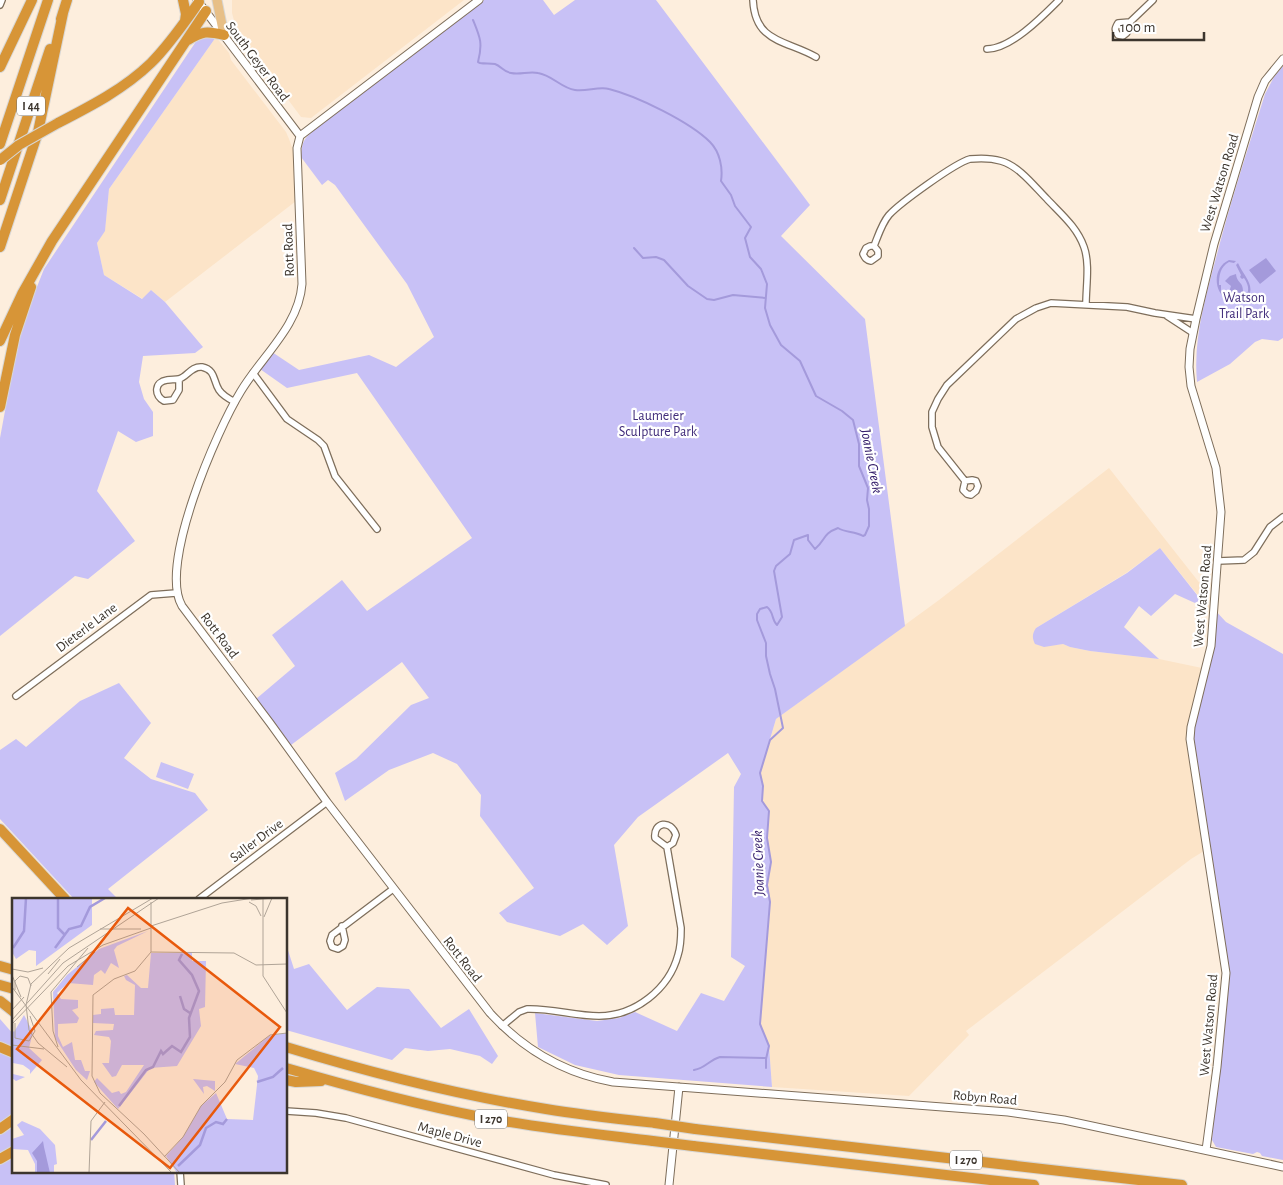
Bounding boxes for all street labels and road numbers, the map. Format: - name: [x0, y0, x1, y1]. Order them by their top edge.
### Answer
- street label: South Geyer Road: [223, 19, 292, 104]
- road number: I 44: [17, 96, 45, 115]
- street label: West Watson Road: [1198, 132, 1242, 234]
- street label: Rott Road: [281, 223, 297, 277]
- street label: West Watson Road: [1192, 545, 1214, 648]
- street label: Dieterle Lane: [54, 600, 120, 655]
- street label: Rott Road: [198, 610, 241, 661]
- street label: Saller Drive: [228, 817, 286, 865]
- street label: Rott Road: [440, 934, 484, 985]
- street label: West Watson Road: [1198, 974, 1220, 1077]
- street label: Robyn Road: [952, 1088, 1018, 1108]
- road number: I 270: [475, 1110, 507, 1128]
- street label: Maple Drive: [416, 1120, 483, 1150]
- road number: I 270: [950, 1150, 982, 1170]

